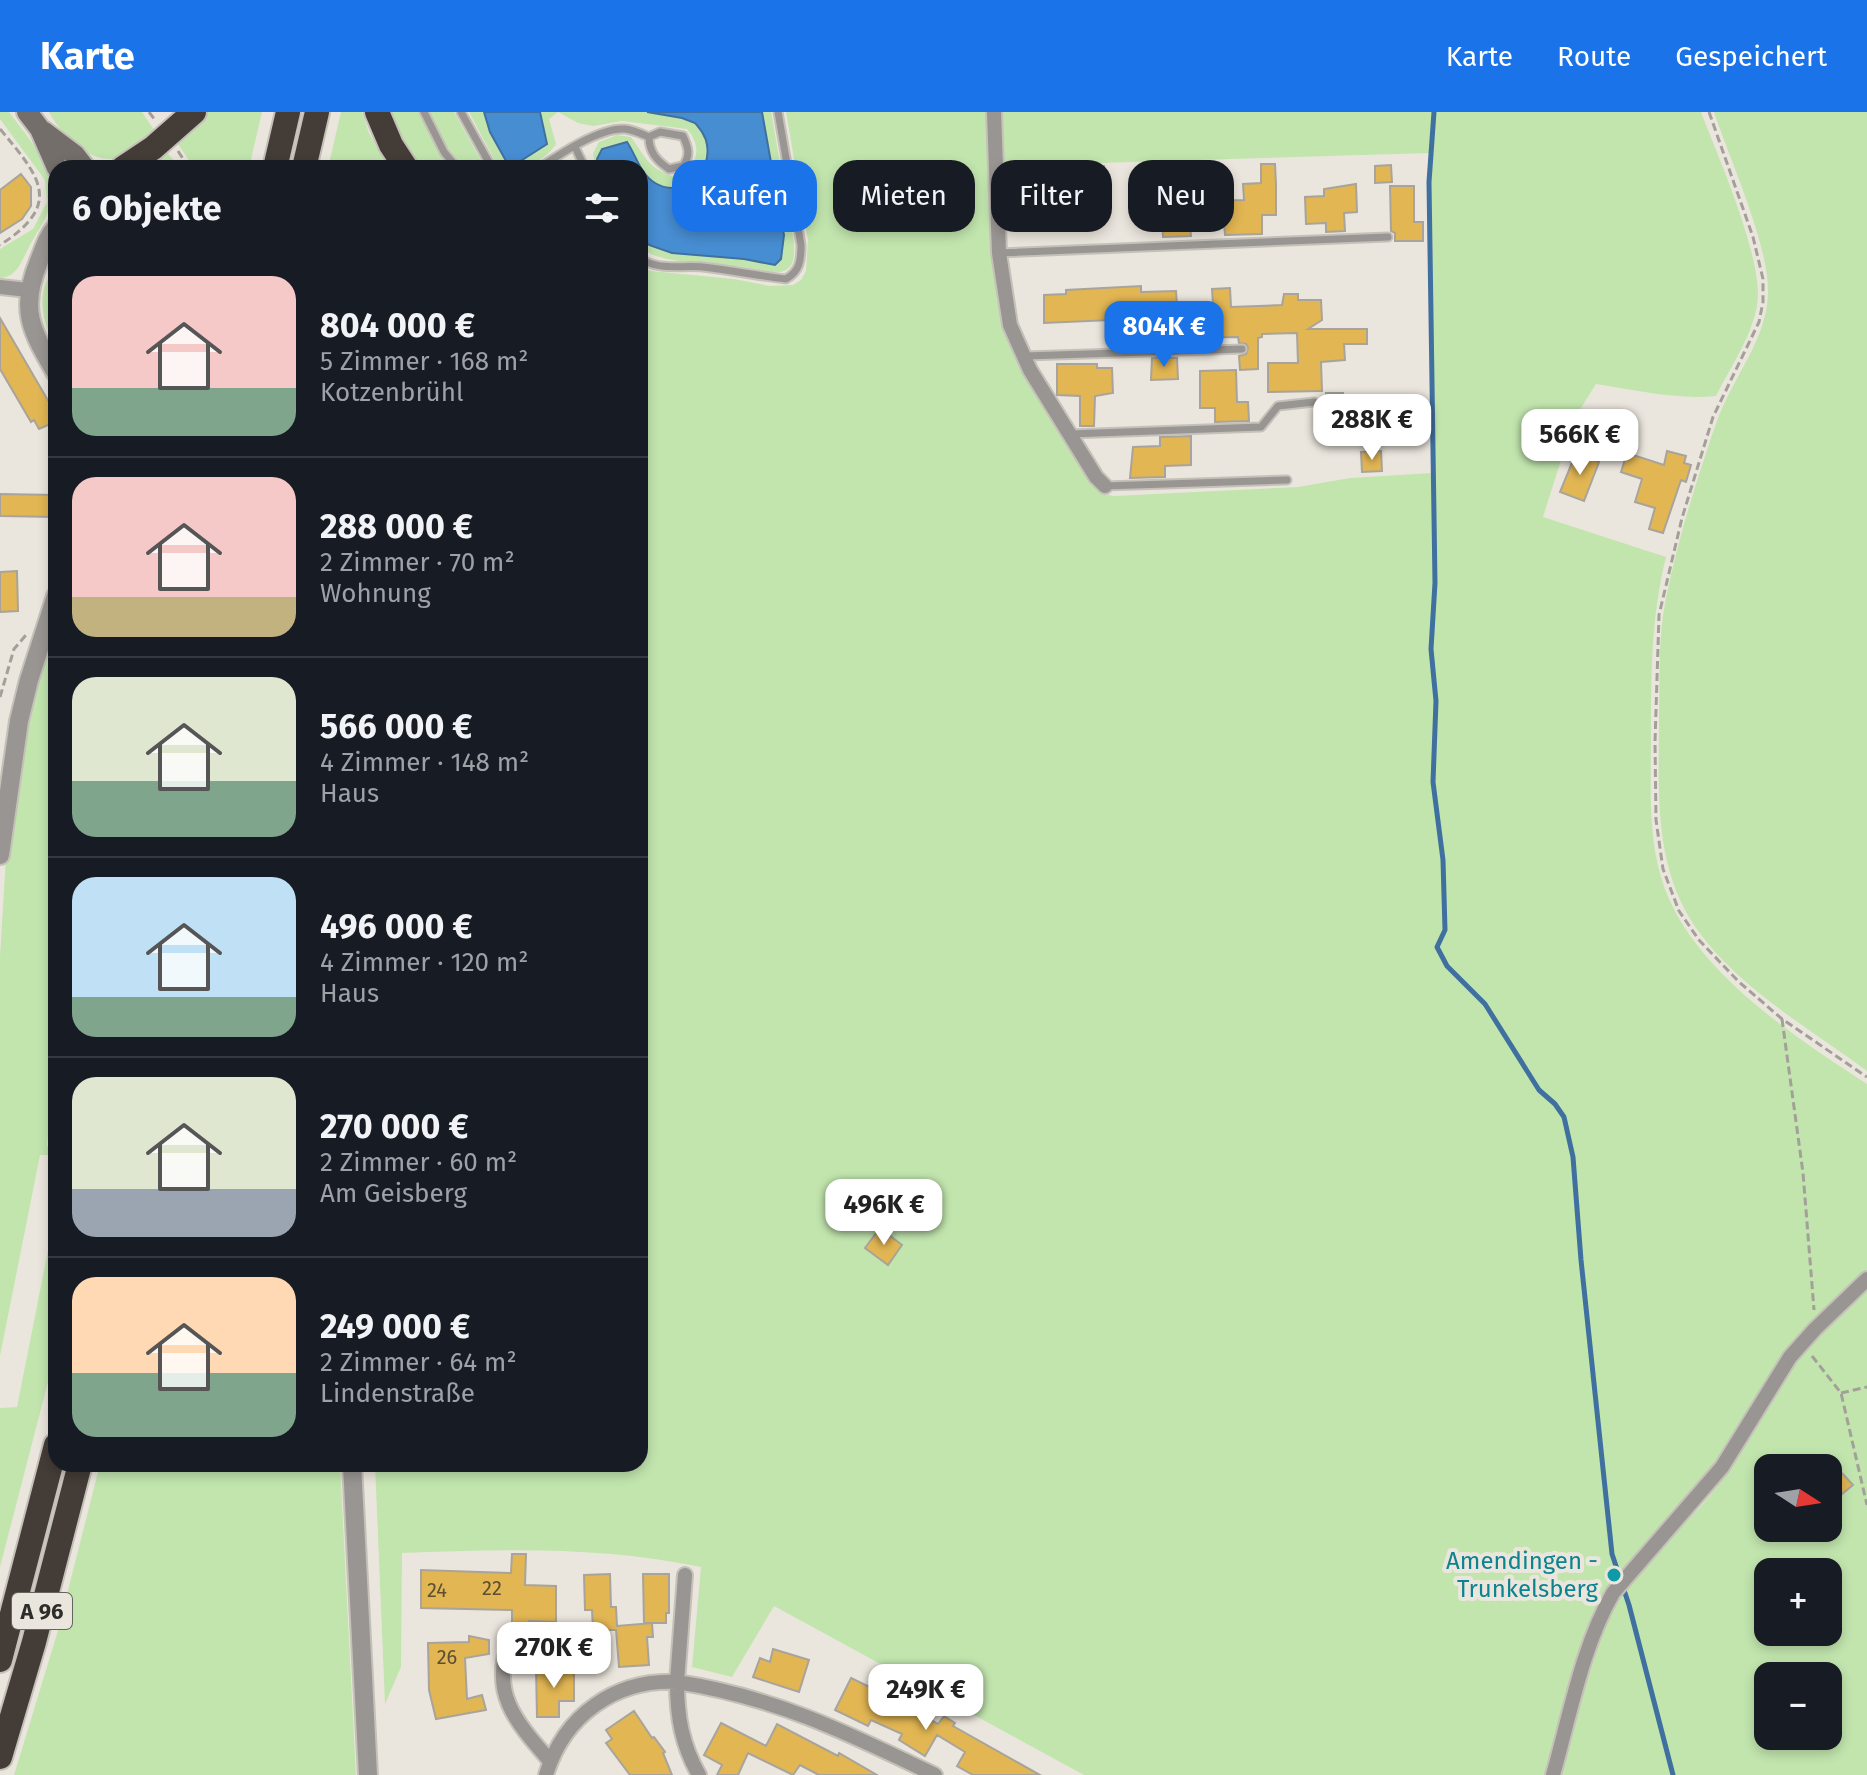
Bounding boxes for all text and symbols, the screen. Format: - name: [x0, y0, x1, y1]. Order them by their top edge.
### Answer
- text: Karte: [40, 33, 135, 79]
- text: Karte: [1446, 40, 1513, 73]
- text: Route: [1557, 40, 1631, 73]
- text: Gespeichert: [1675, 40, 1827, 73]
- chip: Kaufen: [672, 160, 817, 232]
- chip: Mieten: [833, 160, 975, 232]
- chip: Filter: [991, 160, 1112, 232]
- chip: Neu: [1128, 160, 1234, 232]
- icon: filters: [580, 186, 624, 230]
- text: 6 Objekte: [72, 188, 221, 229]
- pin: 804K €: [1099, 301, 1229, 369]
- text: 804 000 €: [320, 305, 475, 346]
- icon: home: [136, 308, 232, 404]
- text: 804K €: [1123, 311, 1206, 342]
- text: 5 Zimmer · 168 m²: [320, 346, 529, 377]
- text: Kotzenbrühl: [320, 377, 464, 408]
- pin: 288K €: [1307, 394, 1437, 462]
- text: 288K €: [1331, 404, 1413, 435]
- pin: 566K €: [1515, 409, 1645, 477]
- text: 566K €: [1539, 419, 1621, 450]
- text: 288 000 €: [320, 506, 473, 547]
- icon: home: [136, 509, 232, 605]
- text: 2 Zimmer · 70 m²: [320, 547, 515, 578]
- text: Wohnung: [320, 578, 431, 609]
- text: 566 000 €: [320, 706, 472, 747]
- icon: home: [136, 709, 232, 805]
- text: 4 Zimmer · 148 m²: [320, 747, 529, 778]
- text: Haus: [320, 778, 379, 809]
- text: 496 000 €: [320, 906, 473, 947]
- icon: home: [136, 909, 232, 1005]
- text: 4 Zimmer · 120 m²: [320, 947, 529, 978]
- text: Haus: [320, 978, 379, 1009]
- text: 270 000 €: [320, 1106, 469, 1147]
- icon: home: [136, 1109, 232, 1205]
- text: 2 Zimmer · 60 m²: [320, 1147, 517, 1178]
- text: Am Geisberg: [320, 1178, 467, 1209]
- pin: 496K €: [819, 1179, 949, 1247]
- text: 496K €: [843, 1189, 925, 1220]
- text: 249 000 €: [320, 1306, 470, 1347]
- icon: home: [136, 1309, 232, 1405]
- text: 2 Zimmer · 64 m²: [320, 1347, 517, 1378]
- text: Lindenstraße: [320, 1378, 475, 1409]
- north arrow: [1754, 1454, 1842, 1542]
- map controls: [1754, 1454, 1842, 1750]
- place label: Amendingen - Trunkelsberg: [1446, 1547, 1599, 1603]
- button: +: [1754, 1558, 1842, 1646]
- marker: Amendingen - Trunkelsberg: [1605, 1566, 1623, 1584]
- house number: 22: [482, 1576, 502, 1600]
- house number: 24: [427, 1578, 447, 1602]
- road number: A 96: [12, 1593, 72, 1629]
- pin: 270K €: [489, 1622, 619, 1690]
- text: 270K €: [515, 1632, 593, 1663]
- house number: 26: [437, 1645, 457, 1669]
- button: −: [1754, 1662, 1842, 1750]
- pin: 249K €: [861, 1664, 991, 1732]
- text: 249K €: [886, 1674, 966, 1705]

